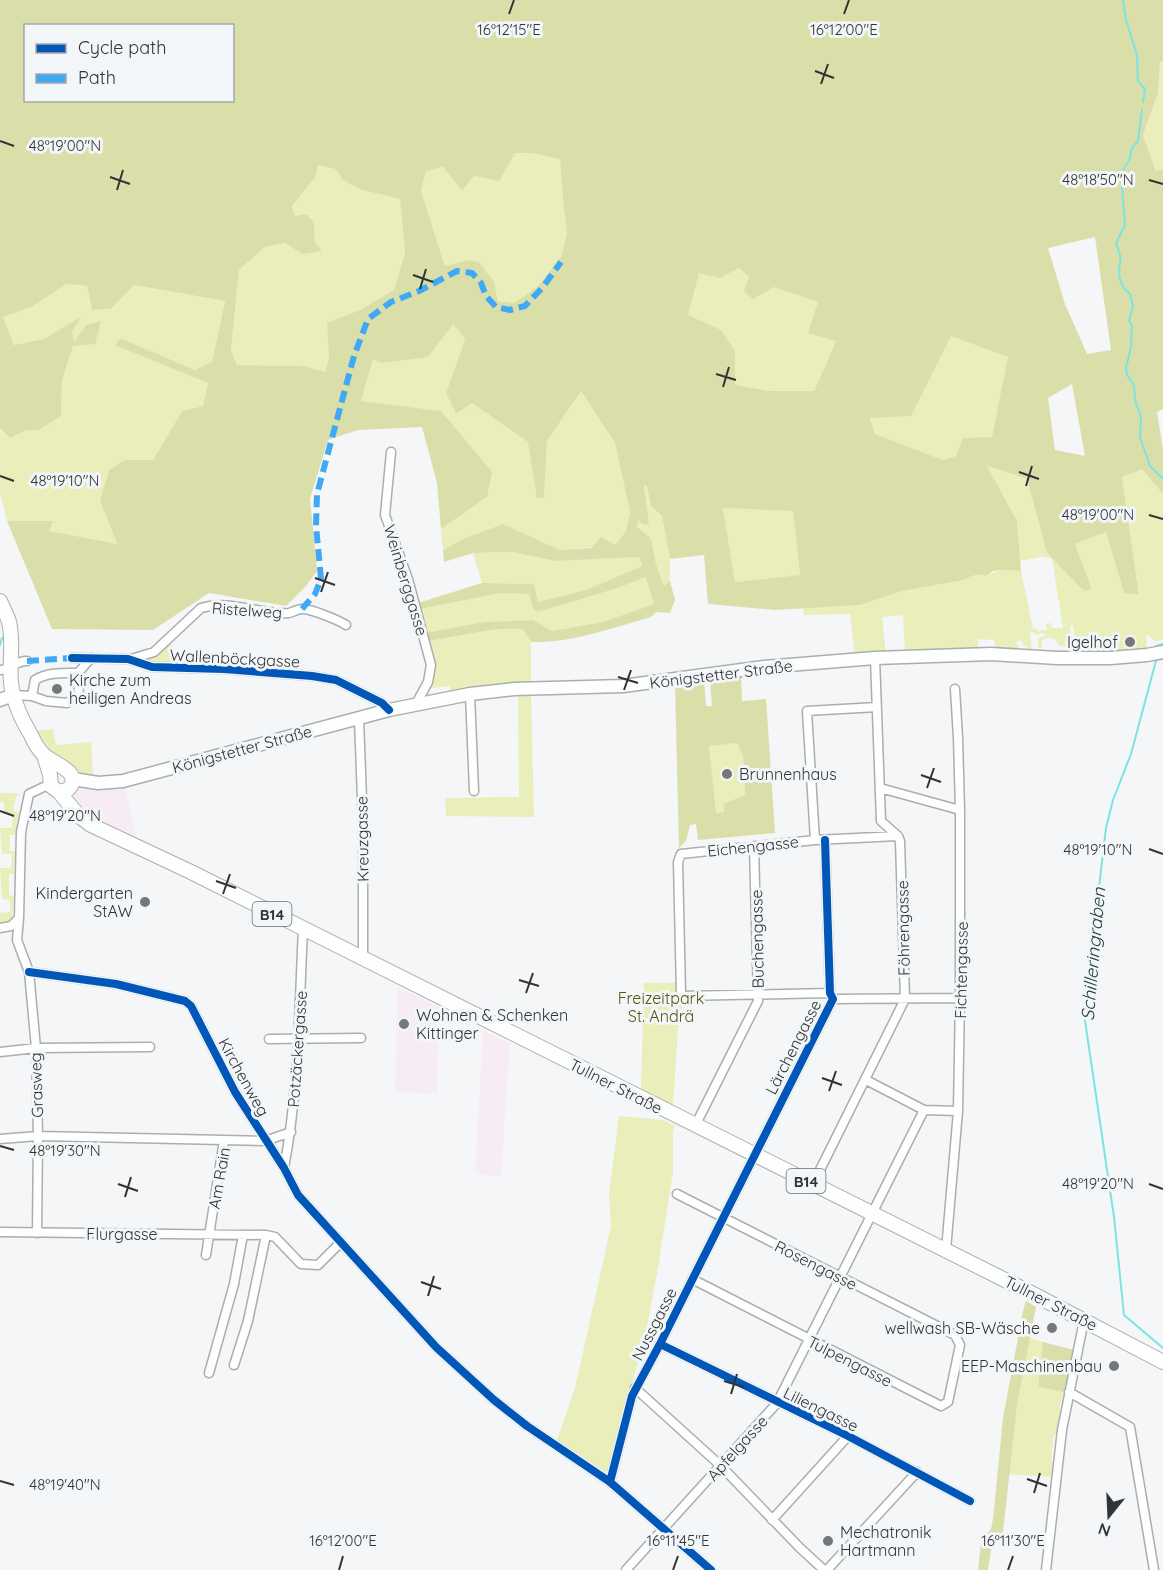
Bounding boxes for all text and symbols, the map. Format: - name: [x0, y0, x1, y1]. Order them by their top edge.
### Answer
- text: 16°12'15"E: [477, 20, 541, 39]
- text: 16°12'00"E: [810, 20, 878, 39]
- legend: [24, 24, 234, 102]
- text: Cycle path: [78, 36, 166, 59]
- text: Path: [78, 66, 116, 89]
- text: 48°19'00"N: [29, 136, 101, 155]
- text: 48°18'50"N: [1062, 170, 1134, 189]
- text: 48°19'10"N: [31, 471, 99, 490]
- text: 48°19'00"N: [1062, 505, 1134, 524]
- street label: Weinberggasse: [380, 522, 432, 638]
- street label: Ristelweg: [211, 598, 283, 622]
- place label: Igelhof: [1067, 632, 1118, 652]
- marker: Igelhof: [1123, 635, 1137, 649]
- street label: Wallenböckgasse: [169, 645, 301, 671]
- street label: Königstetter Straße: [648, 655, 794, 693]
- place label: Kirche zum heiligen Andreas: [69, 670, 191, 708]
- marker: Kirche zum heiligen Andreas: [50, 682, 64, 696]
- street label: Königstetter Straße: [170, 721, 314, 777]
- place label: Brunnenhaus: [739, 764, 837, 784]
- marker: Brunnenhaus: [720, 767, 734, 781]
- street label: Kreuzgasse: [351, 796, 373, 882]
- text: 48°19'20"N: [29, 806, 101, 825]
- street label: Eichengasse: [706, 831, 800, 861]
- text: 48°19'10"N: [1064, 840, 1132, 859]
- street label: Föhrengasse: [892, 880, 914, 976]
- place label: Kindergarten StAW: [35, 883, 133, 921]
- water label: Schilleringraben: [1076, 886, 1110, 1021]
- street label: Buchengasse: [746, 889, 768, 989]
- marker: Kindergarten StAW: [138, 895, 152, 909]
- road number: B14: [252, 902, 292, 926]
- street label: Fichtengasse: [950, 921, 972, 1019]
- park label: Freizeitpark St. Andrä: [618, 988, 704, 1026]
- street label: Potzäckergasse: [283, 990, 311, 1108]
- street label: Lärchengasse: [761, 996, 825, 1098]
- place label: Wohnen & Schenken Kittinger: [416, 1005, 568, 1043]
- marker: Wohnen & Schenken Kittinger: [397, 1017, 411, 1031]
- street label: Kirchenweg: [214, 1034, 274, 1120]
- street label: Grasweg: [25, 1052, 47, 1118]
- street label: Tullner Straße: [566, 1054, 666, 1118]
- text: 48°19'30"N: [29, 1141, 101, 1160]
- street label: Am Rain: [204, 1146, 234, 1210]
- road number: B14: [786, 1169, 826, 1193]
- text: 48°19'20"N: [1062, 1174, 1134, 1193]
- street label: Flurgasse: [86, 1224, 158, 1244]
- street label: Rosengasse: [771, 1236, 861, 1294]
- street label: Tullner Straße: [1001, 1271, 1101, 1335]
- street label: Nussgasse: [627, 1284, 681, 1364]
- place label: wellwash SB-Wäsche: [884, 1318, 1040, 1338]
- marker: wellwash SB-Wäsche: [1045, 1321, 1059, 1335]
- street label: Tulpengasse: [804, 1331, 896, 1391]
- place label: EEP-Maschinenbau: [961, 1356, 1102, 1376]
- marker: EEP-Maschinenbau: [1107, 1359, 1121, 1373]
- street label: Liliengasse: [780, 1382, 862, 1436]
- street label: Apfelgasse: [702, 1411, 772, 1485]
- text: 48°19'40"N: [29, 1475, 101, 1494]
- north arrow: [1079, 1486, 1139, 1546]
- text: N: [1096, 1519, 1113, 1542]
- place label: Mechatronik Hartmann: [840, 1522, 931, 1560]
- text: 16°12'00"E: [309, 1531, 377, 1550]
- text: 16°11'45"E: [646, 1531, 710, 1550]
- text: 16°11'30"E: [981, 1531, 1045, 1550]
- marker: Mechatronik Hartmann: [821, 1534, 835, 1548]

